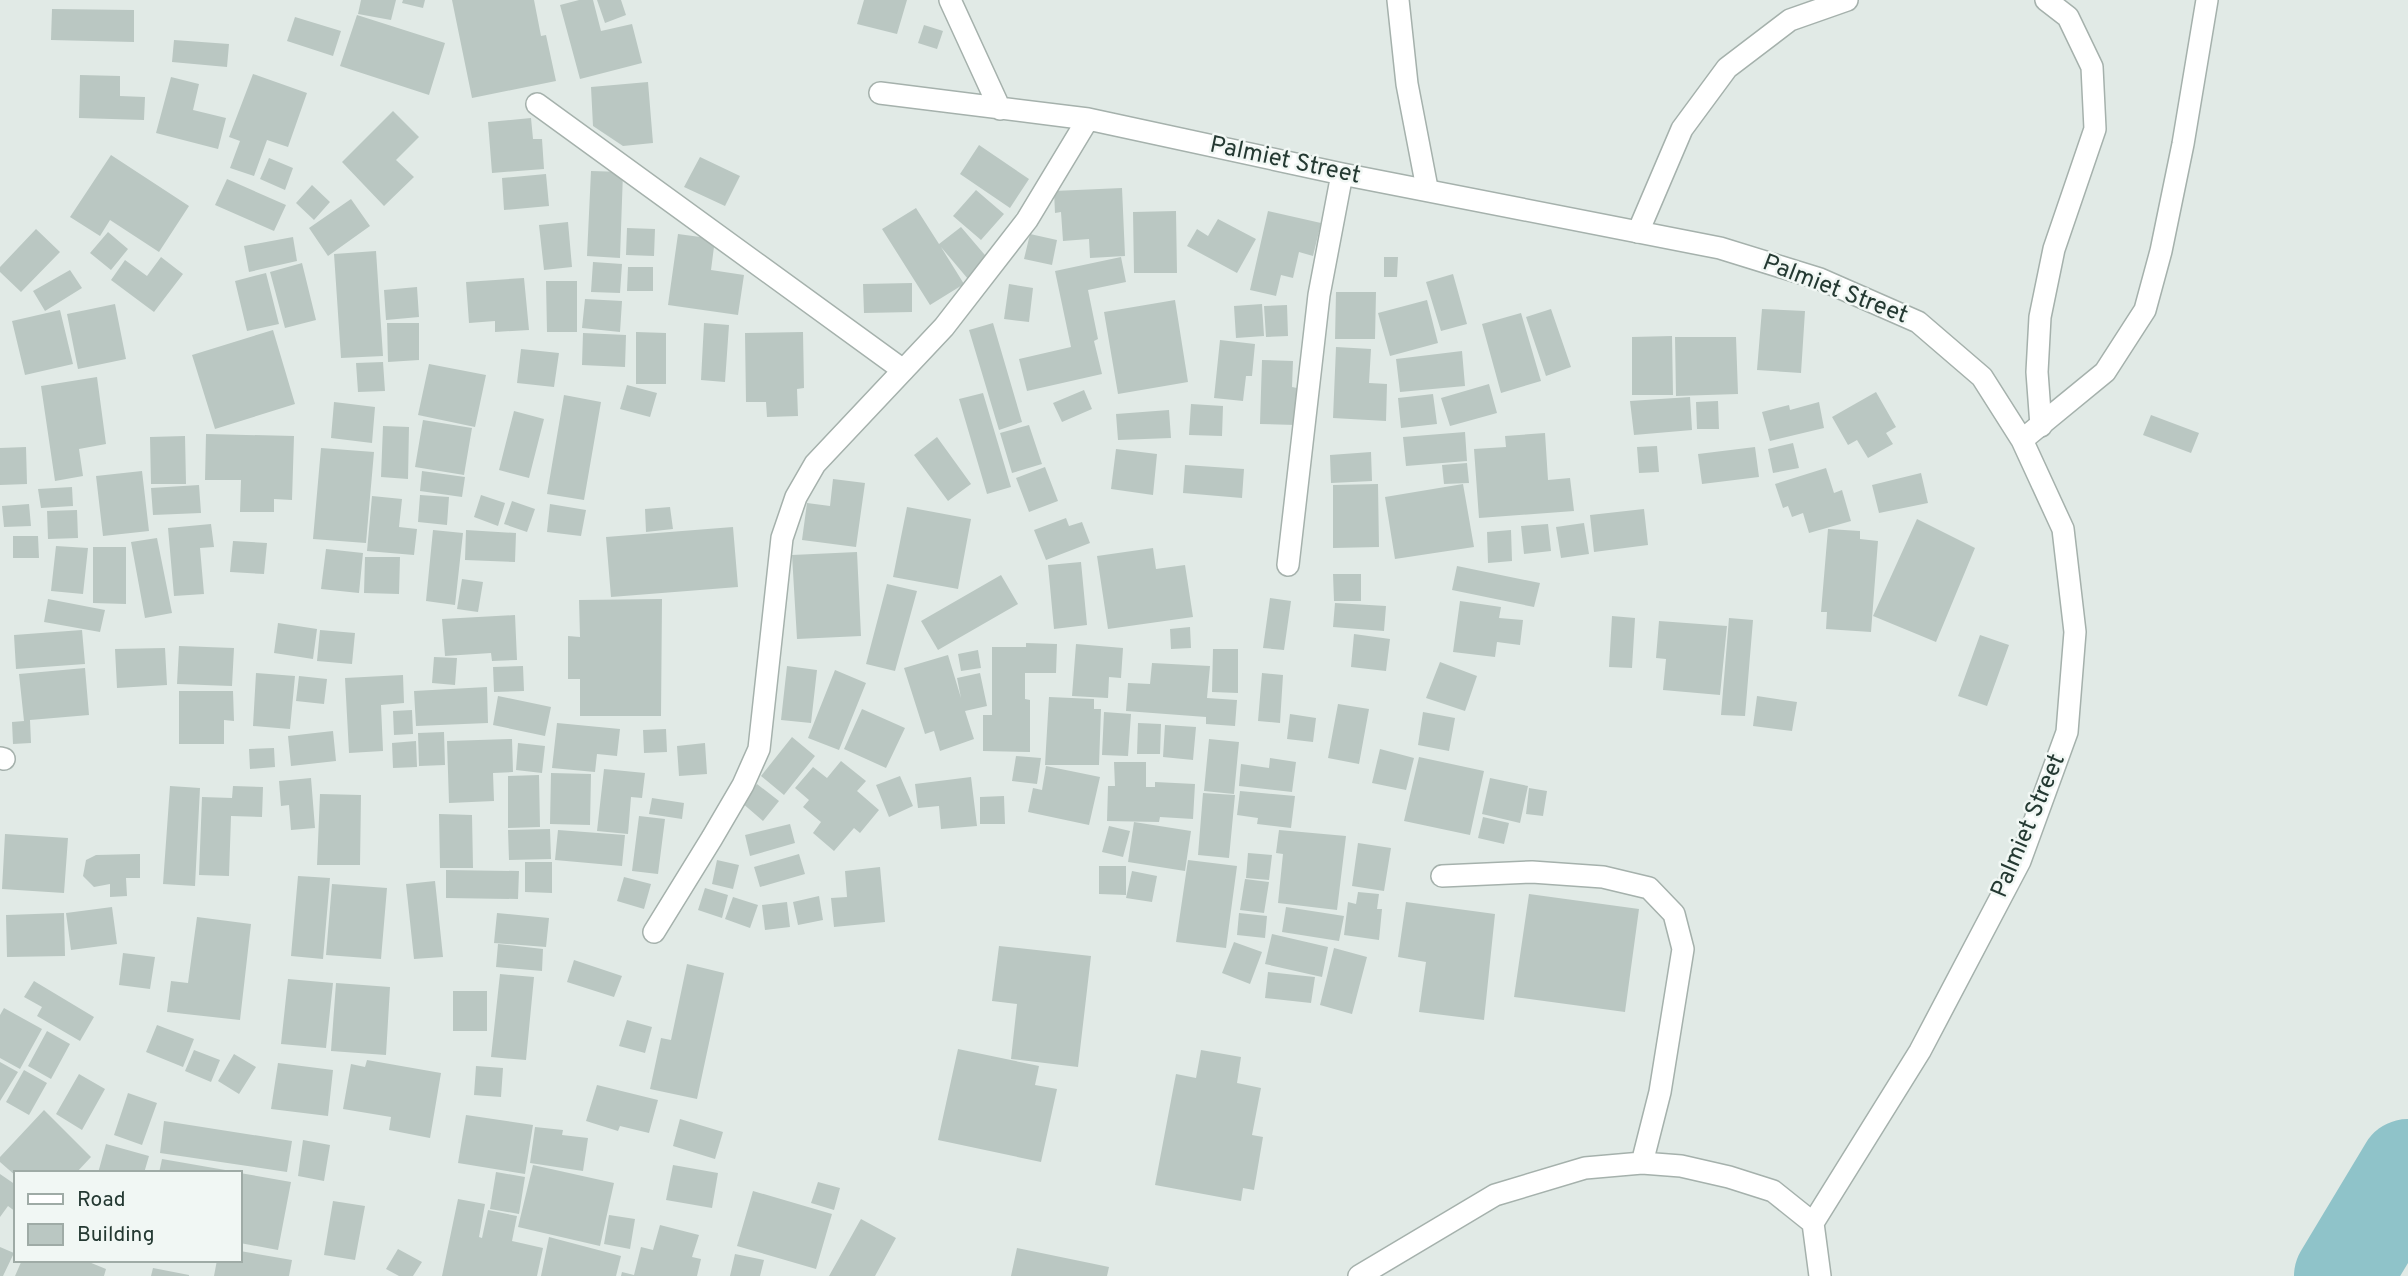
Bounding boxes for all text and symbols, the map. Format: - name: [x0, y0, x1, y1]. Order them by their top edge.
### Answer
- street label: Palmiet Street: [1207, 130, 1363, 192]
- street label: Palmiet Street: [1758, 249, 1912, 331]
- street label: Palmiet Street: [1985, 750, 2073, 902]
- legend: [14, 1171, 242, 1262]
- text: Road: [77, 1187, 126, 1214]
- text: Building: [77, 1222, 155, 1249]

